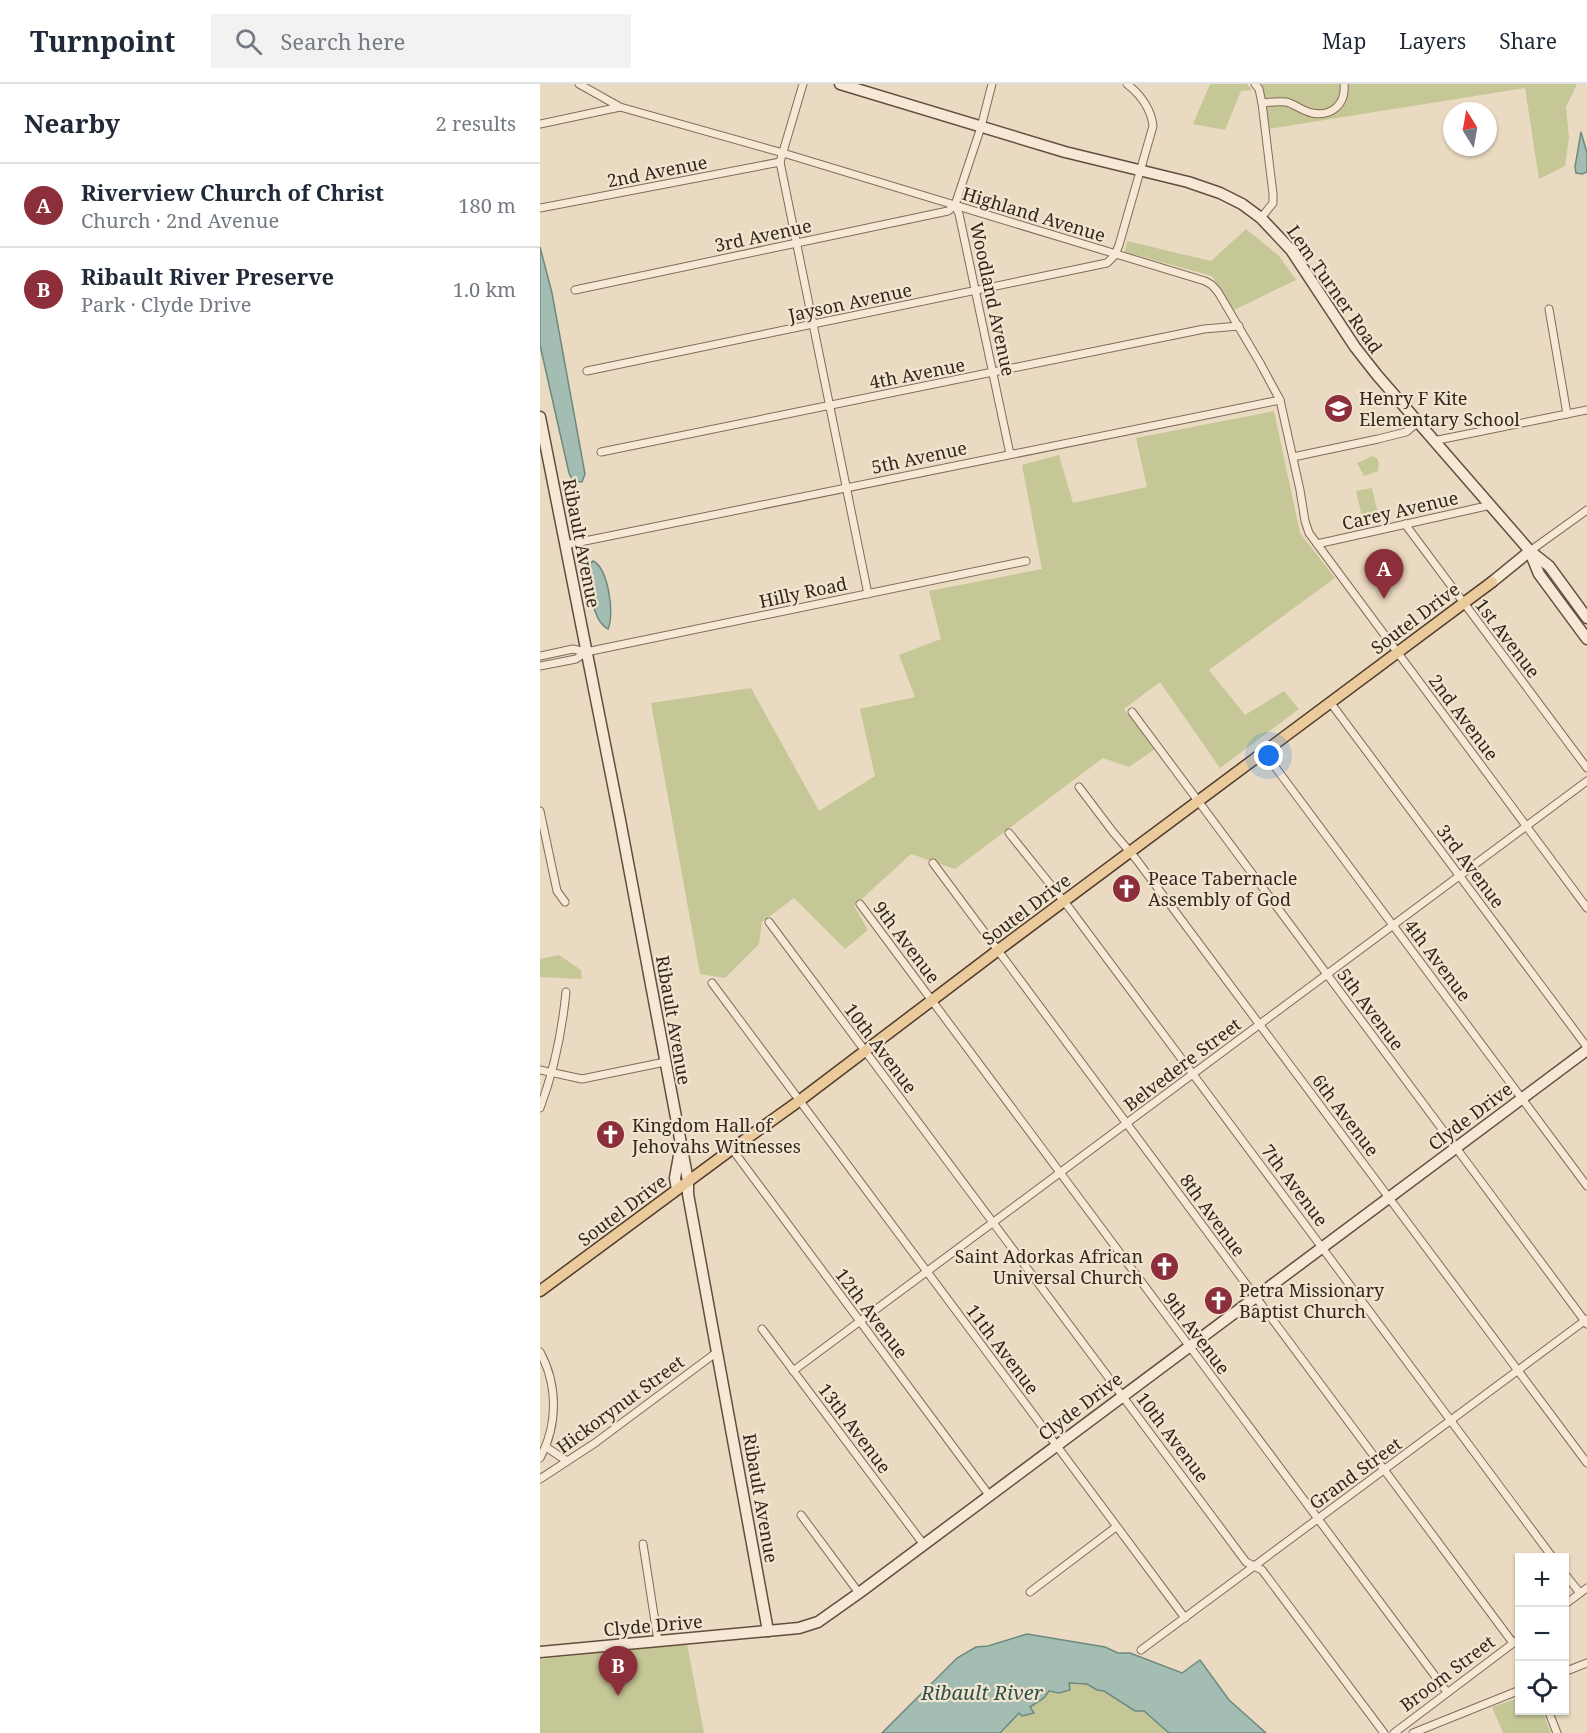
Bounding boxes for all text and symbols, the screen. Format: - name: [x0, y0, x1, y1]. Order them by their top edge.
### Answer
- search box: [211, 14, 631, 68]
- text: Turnpoint: [30, 22, 175, 60]
- icon: search: [232, 25, 265, 58]
- text: Search here: [280, 26, 405, 56]
- text: Map: [1322, 27, 1366, 55]
- text: Layers: [1399, 27, 1466, 55]
- text: Share: [1499, 27, 1557, 55]
- north arrow: [1443, 102, 1497, 156]
- text: Nearby: [24, 105, 120, 141]
- text: 2 results: [436, 110, 516, 137]
- street label: 2nd Avenue: [605, 150, 709, 192]
- text: Riverview Church of Christ: [81, 177, 384, 207]
- street label: Highland Avenue: [959, 181, 1109, 247]
- text: A: [36, 192, 51, 219]
- text: 180 m: [458, 192, 516, 219]
- text: Church · 2nd Avenue: [81, 207, 279, 234]
- street label: 3rd Avenue: [712, 213, 814, 257]
- street label: Woodland Avenue: [965, 220, 1021, 378]
- street label: Lem Turner Road: [1282, 220, 1388, 358]
- text: Ribault River Preserve: [81, 261, 334, 291]
- text: B: [37, 276, 50, 303]
- text: 1.0 km: [453, 276, 516, 303]
- street label: Jayson Avenue: [785, 277, 914, 327]
- text: Park · Clyde Drive: [81, 291, 251, 318]
- street label: 4th Avenue: [867, 352, 967, 394]
- place label: Henry F Kite Elementary School: [1359, 386, 1520, 431]
- school or university icon: Henry F Kite Elementary School: [1322, 392, 1354, 424]
- street label: 5th Avenue: [869, 435, 969, 479]
- street label: Ribault Avenue: [558, 476, 606, 610]
- street label: Carey Avenue: [1340, 485, 1460, 535]
- pin: A: [1364, 550, 1404, 599]
- street label: Hilly Road: [757, 571, 849, 613]
- street label: Soutel Drive: [1366, 577, 1464, 659]
- street label: 1st Avenue: [1470, 593, 1546, 683]
- street label: 2nd Avenue: [1424, 669, 1504, 765]
- your location: [1254, 741, 1283, 770]
- street label: 3rd Avenue: [1432, 819, 1510, 913]
- place label: Peace Tabernacle Assembly of God: [1148, 866, 1297, 911]
- street label: Soutel Drive: [977, 868, 1075, 950]
- church icon: Peace Tabernacle Assembly of God: [1111, 872, 1143, 904]
- street label: 9th Avenue: [868, 896, 946, 988]
- street label: 4th Avenue: [1399, 914, 1477, 1006]
- street label: Ribault Avenue: [651, 953, 697, 1087]
- street label: 5th Avenue: [1332, 963, 1410, 1055]
- street label: 10th Avenue: [839, 998, 923, 1098]
- street label: Belvedere Street: [1119, 1012, 1245, 1116]
- street label: 6th Avenue: [1307, 1069, 1385, 1161]
- street label: Clyde Drive: [1423, 1076, 1517, 1156]
- place label: Kingdom Hall of Jehovahs Witnesses: [631, 1113, 801, 1158]
- church icon: Kingdom Hall of Jehovahs Witnesses: [595, 1119, 627, 1151]
- street label: 7th Avenue: [1256, 1139, 1334, 1231]
- street label: Soutel Drive: [573, 1169, 671, 1251]
- street label: 8th Avenue: [1175, 1169, 1251, 1261]
- place label: Saint Adorkas African Universal Church: [955, 1244, 1143, 1289]
- church icon: Saint Adorkas African Universal Church: [1148, 1250, 1180, 1282]
- street label: 12th Avenue: [830, 1263, 914, 1363]
- place label: Petra Missionary Baptist Church: [1239, 1278, 1385, 1323]
- church icon: Petra Missionary Baptist Church: [1202, 1284, 1234, 1316]
- street label: 9th Avenue: [1158, 1287, 1236, 1379]
- street label: 11th Avenue: [961, 1299, 1045, 1399]
- street label: Hickorynut Street: [551, 1350, 689, 1458]
- street label: Clyde Drive: [1033, 1366, 1127, 1446]
- street label: 13th Avenue: [813, 1378, 897, 1478]
- street label: 10th Avenue: [1131, 1387, 1215, 1487]
- street label: Ribault Avenue: [738, 1431, 784, 1565]
- street label: Grand Street: [1304, 1431, 1406, 1515]
- map controls: [1515, 1553, 1569, 1715]
- button: +: [1515, 1553, 1569, 1607]
- button: −: [1515, 1607, 1569, 1661]
- street label: Clyde Drive: [602, 1609, 704, 1641]
- street label: Broom Street: [1395, 1629, 1499, 1717]
- pin: B: [598, 1646, 638, 1696]
- button: locate: [1515, 1661, 1569, 1715]
- water label: Ribault River: [920, 1679, 1044, 1706]

